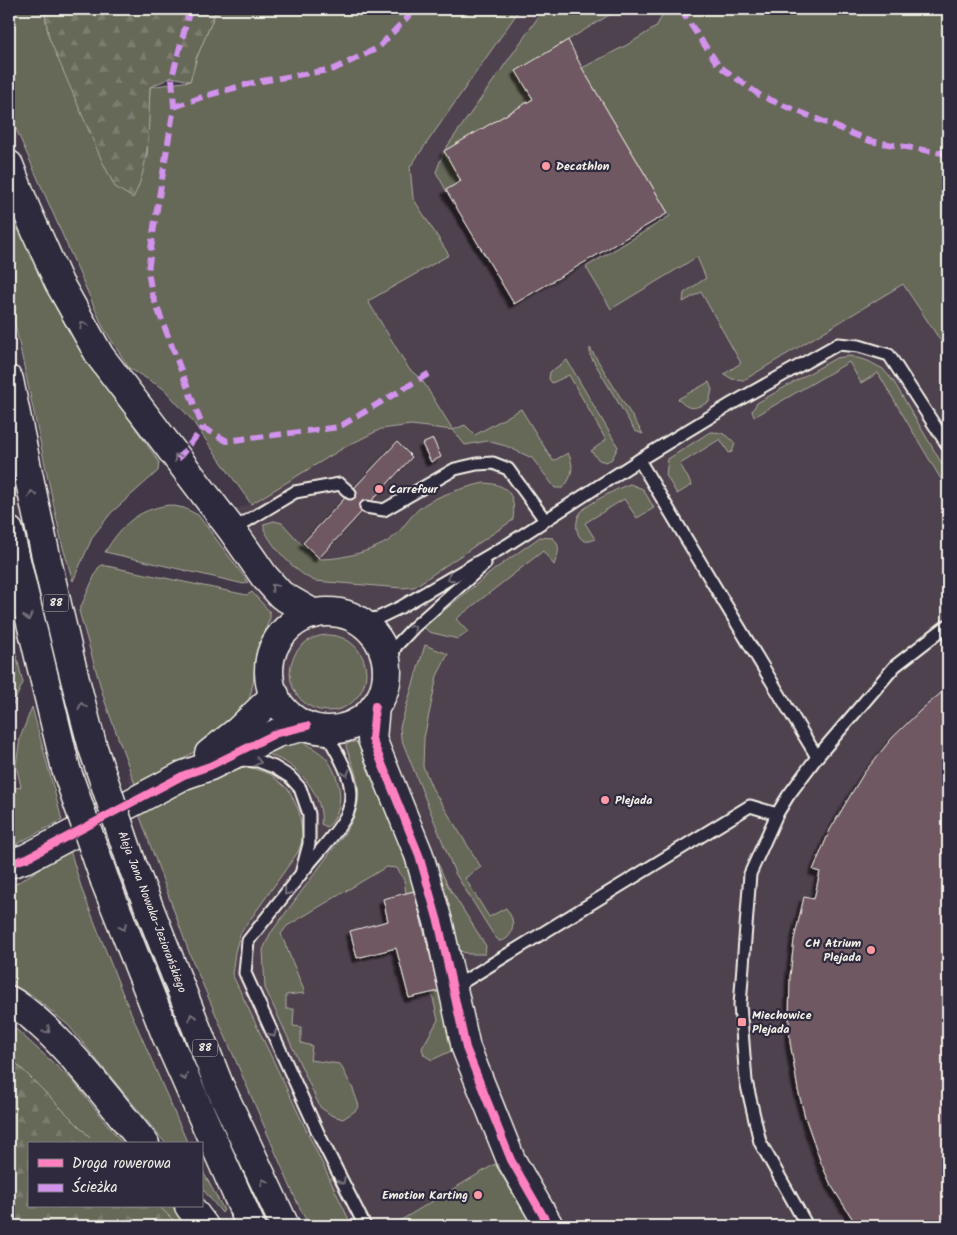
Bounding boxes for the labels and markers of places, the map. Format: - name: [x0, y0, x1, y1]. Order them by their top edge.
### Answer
- place label: Decathlon: [556, 157, 610, 176]
- marker: Decathlon: [540, 160, 552, 172]
- place label: Carrefour: [389, 480, 439, 499]
- marker: Carrefour: [373, 483, 385, 495]
- place label: Plejada: [615, 791, 652, 810]
- marker: Plejada: [599, 794, 611, 806]
- place label: CH Atrium Plejada: [805, 934, 861, 967]
- marker: CH Atrium Plejada: [865, 944, 877, 956]
- place label: Miechowice Plejada: [752, 1006, 812, 1039]
- marker: Miechowice Plejada: [736, 1016, 748, 1028]
- place label: Emotion Karting: [382, 1186, 468, 1205]
- marker: Emotion Karting: [472, 1189, 484, 1201]

